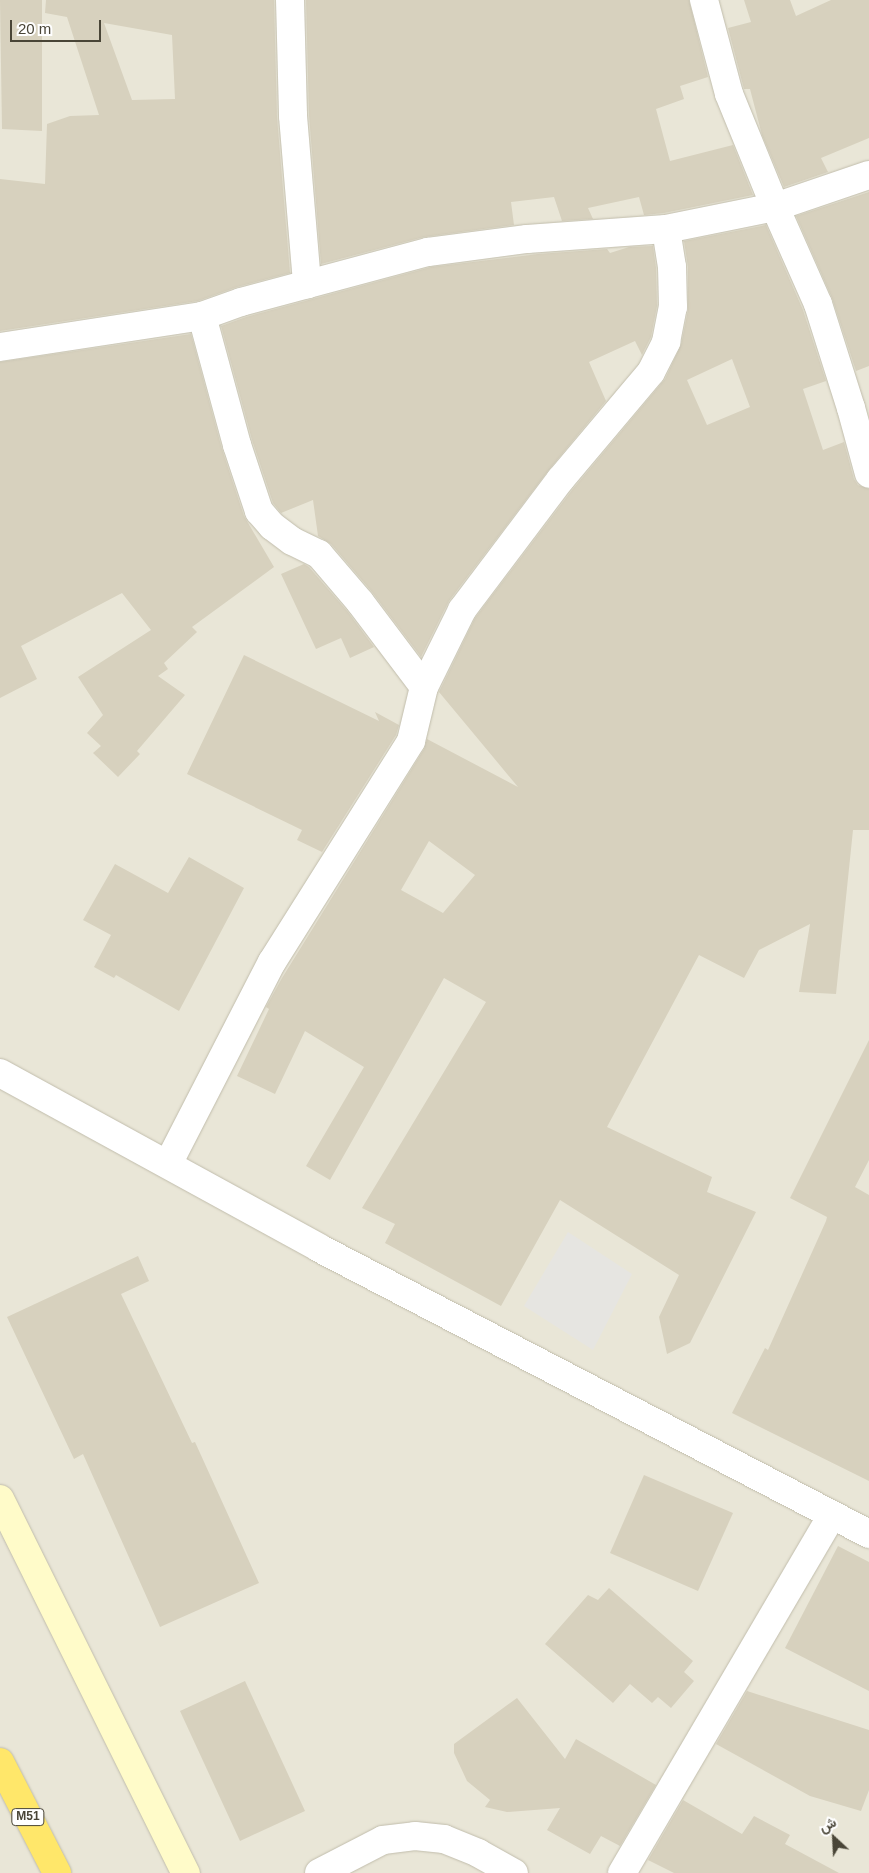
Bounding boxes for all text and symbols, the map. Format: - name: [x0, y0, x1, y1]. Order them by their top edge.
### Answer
- scale bar: [12, 10, 104, 42]
- text: 20 m: [18, 20, 51, 37]
- road number: M51: [10, 1808, 46, 1826]
- north arrow: [809, 1813, 859, 1863]
- text: ش: [817, 1814, 839, 1835]

